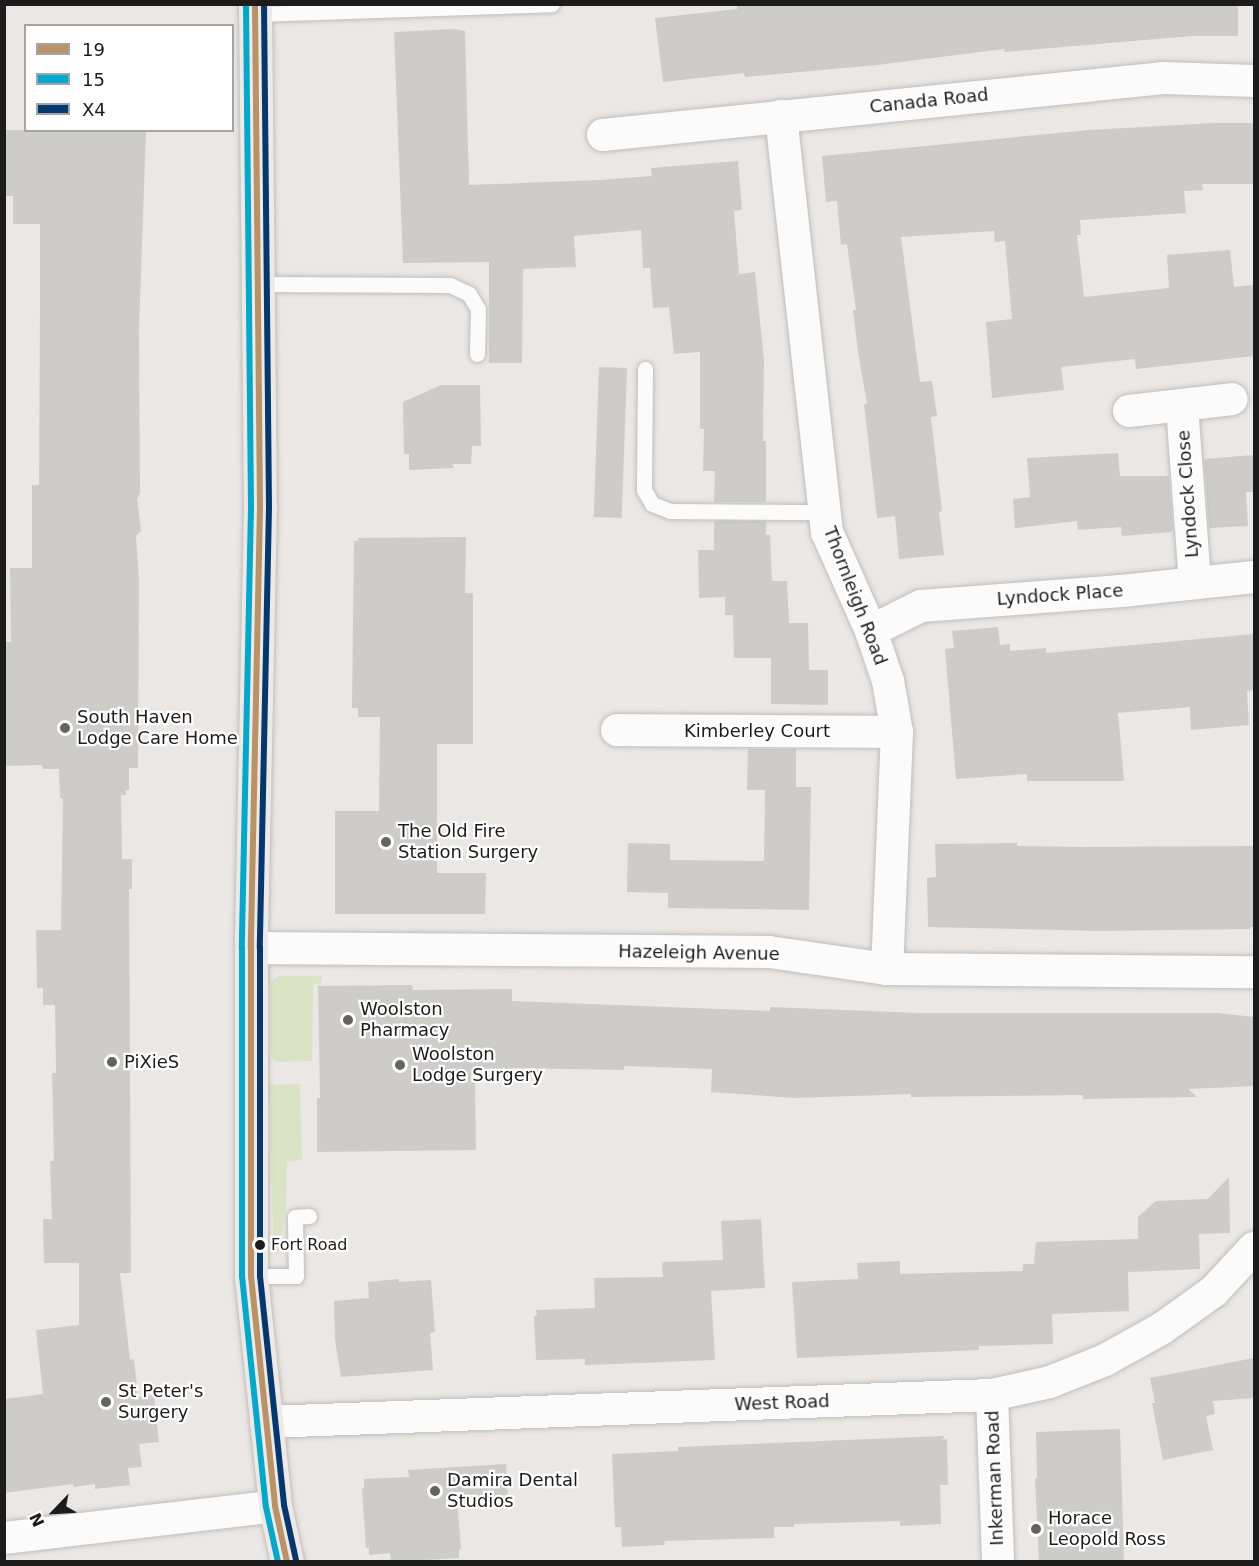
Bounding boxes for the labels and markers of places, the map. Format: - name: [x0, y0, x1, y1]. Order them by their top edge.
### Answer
- place label: South Haven Lodge Care Home: [77, 707, 238, 750]
- marker: South Haven Lodge Care Home: [58, 721, 72, 735]
- place label: The Old Fire Station Surgery: [398, 821, 538, 864]
- marker: The Old Fire Station Surgery: [379, 835, 393, 849]
- place label: Woolston Pharmacy: [360, 999, 449, 1042]
- marker: Woolston Pharmacy: [341, 1013, 355, 1027]
- place label: Woolston Lodge Surgery: [412, 1044, 543, 1086]
- place label: PiXieS: [124, 1051, 179, 1073]
- marker: PiXieS: [105, 1055, 119, 1069]
- marker: Woolston Lodge Surgery: [393, 1058, 407, 1072]
- place label: Fort Road: [271, 1235, 348, 1255]
- marker: Fort Road: [254, 1239, 266, 1251]
- place label: St Peter's Surgery: [118, 1381, 203, 1424]
- marker: St Peter's Surgery: [99, 1395, 113, 1409]
- place label: Damira Dental Studios: [447, 1470, 578, 1512]
- marker: Damira Dental Studios: [428, 1484, 442, 1498]
- place label: Horace Leopold Ross: [1048, 1508, 1166, 1550]
- marker: Horace Leopold Ross: [1029, 1522, 1043, 1536]

